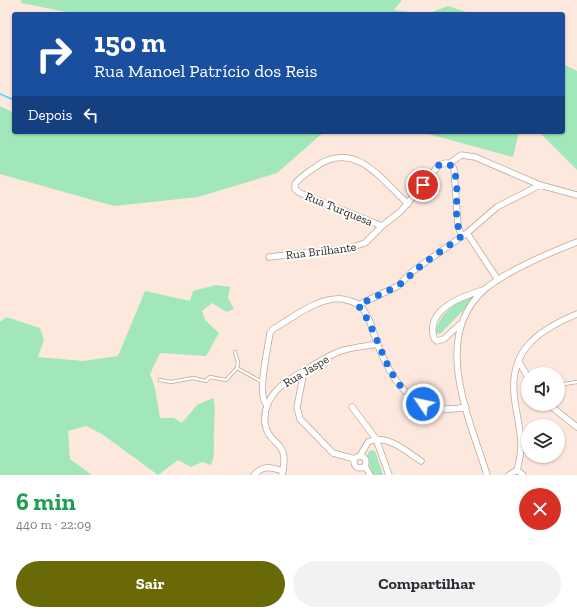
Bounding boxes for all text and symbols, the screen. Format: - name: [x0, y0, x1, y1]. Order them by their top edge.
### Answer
- text: 150 m: [94, 26, 166, 59]
- icon: right: [28, 28, 80, 80]
- text: Rua Manoel Patrício dos Reis: [94, 60, 318, 82]
- icon: left: [80, 104, 102, 126]
- text: Depois: [28, 106, 72, 124]
- pin: [406, 168, 440, 202]
- icon: arrive: [412, 174, 434, 196]
- street label: Rua Turquesa: [303, 189, 375, 229]
- street label: Rua Brilhante: [285, 240, 357, 262]
- street label: Rua Jaspe: [281, 352, 332, 390]
- map controls: [521, 367, 565, 463]
- button: sound: [521, 367, 565, 411]
- position arrow: [402, 383, 444, 425]
- button: layers: [521, 419, 565, 463]
- text: 6 min: [16, 487, 76, 516]
- button: close: [519, 488, 561, 530]
- text: 440 m · 22:09: [16, 517, 91, 532]
- button: Sair: [16, 561, 285, 607]
- button: Compartilhar: [293, 561, 561, 607]

